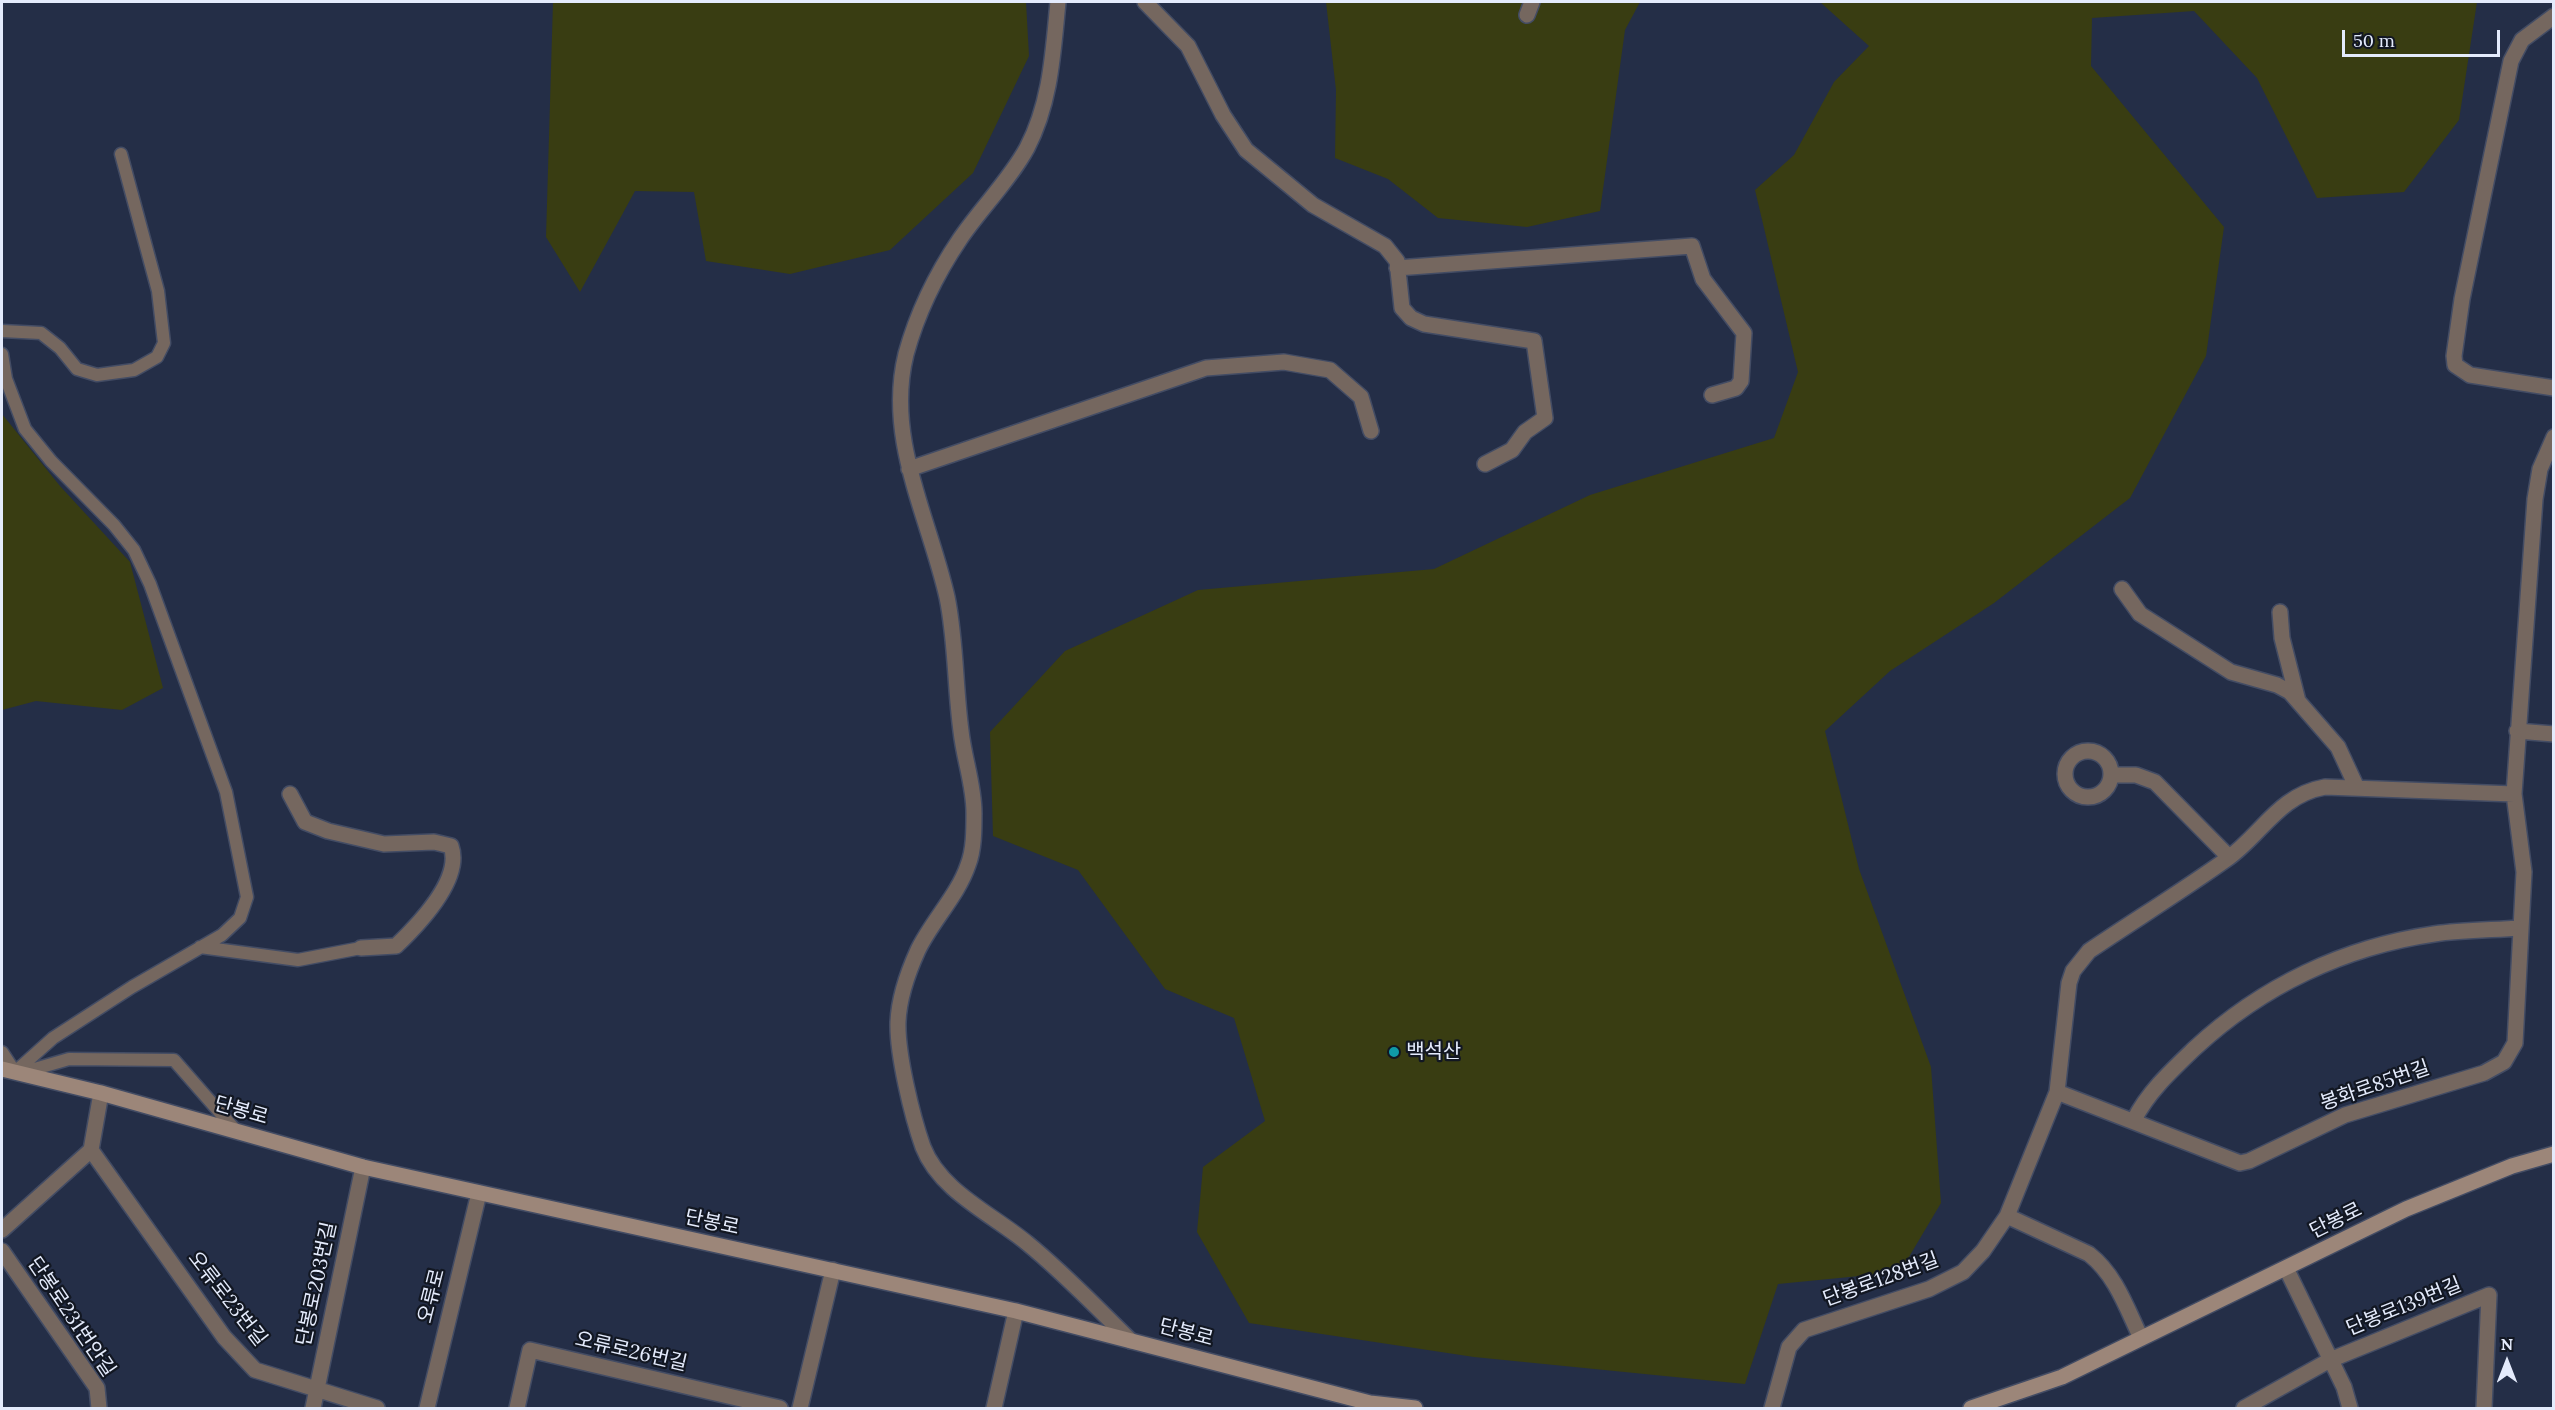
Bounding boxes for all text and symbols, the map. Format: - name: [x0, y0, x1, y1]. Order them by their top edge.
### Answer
- scale bar: [2345, 18, 2502, 56]
- text: 50 m: [2353, 29, 2395, 52]
- place label: 백석산: [1406, 1040, 1461, 1064]
- marker: 백석산: [1387, 1045, 1401, 1059]
- street label: 봉화로85번길: [2317, 1056, 2433, 1116]
- street label: 단봉로: [211, 1092, 271, 1130]
- street label: 단봉로: [2306, 1198, 2366, 1244]
- street label: 단봉로: [683, 1206, 741, 1240]
- street label: 단봉로203번길: [292, 1220, 342, 1348]
- street label: 오류로23번길: [183, 1247, 271, 1351]
- street label: 단봉로128번길: [1820, 1248, 1942, 1312]
- street label: 단봉로231번안길: [22, 1253, 120, 1381]
- street label: 오류로: [414, 1266, 450, 1326]
- street label: 단봉로139번길: [2343, 1273, 2465, 1341]
- street label: 단봉로: [1156, 1314, 1216, 1352]
- street label: 오류로26번길: [573, 1327, 689, 1377]
- north arrow: [2477, 1332, 2537, 1392]
- text: N: [2501, 1334, 2513, 1354]

